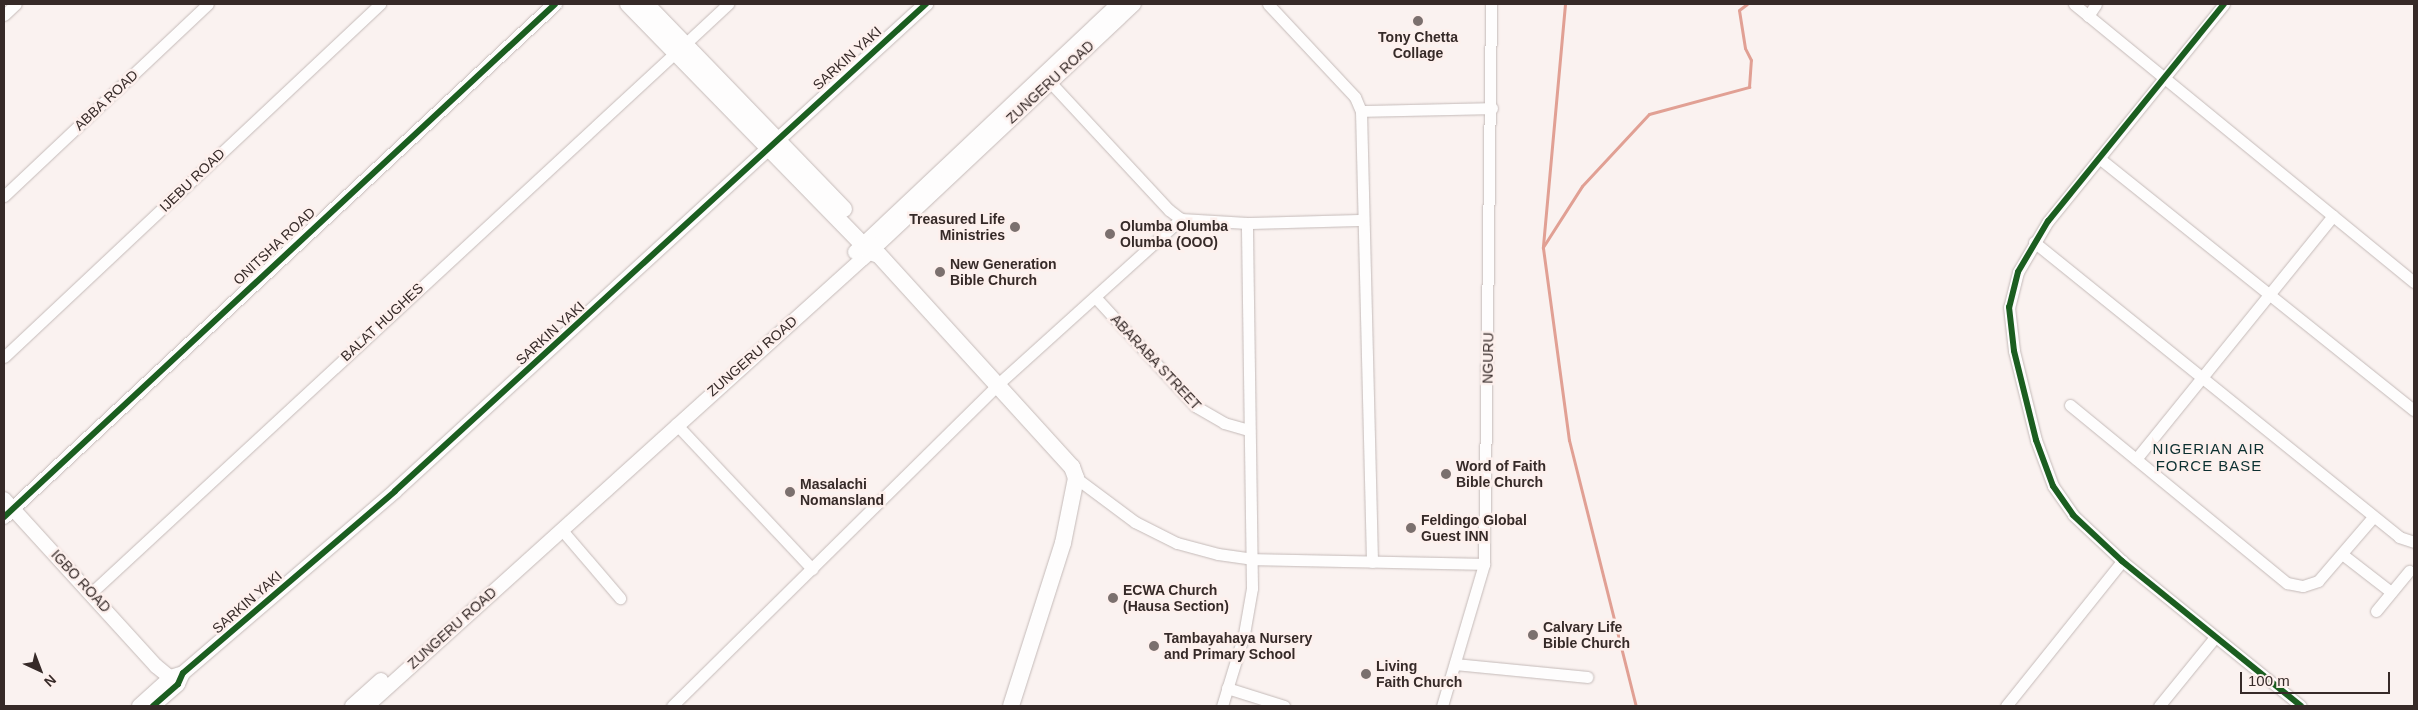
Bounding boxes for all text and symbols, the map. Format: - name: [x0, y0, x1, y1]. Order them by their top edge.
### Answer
- marker: Tony Chetta Collage: [1412, 15, 1424, 27]
- street label: SARKIN YAKI: [809, 23, 885, 93]
- place label: Tony Chetta Collage: [1378, 29, 1458, 62]
- street label: ZUNGERU ROAD: [1003, 37, 1097, 127]
- street label: ABBA ROAD: [70, 66, 142, 134]
- street label: IJEBU ROAD: [156, 145, 228, 215]
- street label: ONITSHA ROAD: [229, 204, 319, 288]
- place label: Treasured Life Ministries: [909, 211, 1005, 243]
- place label: Olumba Olumba Olumba (OOO): [1120, 218, 1228, 250]
- marker: Treasured Life Ministries: [1009, 221, 1021, 233]
- marker: Olumba Olumba Olumba (OOO): [1104, 228, 1116, 240]
- place label: New Generation Bible Church: [950, 256, 1057, 288]
- marker: New Generation Bible Church: [934, 266, 946, 278]
- street label: BALAT HUGHES: [337, 279, 427, 365]
- street label: SARKIN YAKI: [512, 298, 588, 368]
- street label: ABARABA STREET: [1107, 310, 1205, 414]
- street label: ZUNGERU ROAD: [704, 312, 800, 400]
- street label: NGURU: [1479, 332, 1497, 384]
- district label: NIGERIAN AIR FORCE BASE: [2151, 439, 2267, 474]
- place label: Word of Faith Bible Church: [1456, 458, 1546, 491]
- marker: Word of Faith Bible Church: [1440, 468, 1452, 480]
- place label: Masalachi Nomansland: [800, 476, 884, 508]
- marker: Masalachi Nomansland: [784, 486, 796, 498]
- place label: Feldingo Global Guest INN: [1421, 512, 1527, 544]
- marker: Feldingo Global Guest INN: [1405, 522, 1417, 534]
- street label: IGBO ROAD: [48, 546, 114, 616]
- street label: SARKIN YAKI: [209, 567, 285, 637]
- place label: ECWA Church (Hausa Section): [1123, 582, 1229, 614]
- street label: ZUNGERU ROAD: [404, 584, 500, 672]
- marker: ECWA Church (Hausa Section): [1107, 592, 1119, 604]
- place label: Calvary Life Bible Church: [1543, 619, 1630, 652]
- marker: Calvary Life Bible Church: [1527, 629, 1539, 641]
- place label: Tambayahaya Nursery and Primary School: [1164, 630, 1312, 662]
- marker: Tambayahaya Nursery and Primary School: [1148, 640, 1160, 652]
- north arrow: [15, 645, 65, 695]
- place label: Living Faith Church: [1376, 658, 1462, 690]
- scale bar: [2243, 662, 2393, 694]
- marker: Living Faith Church: [1360, 668, 1372, 680]
- text: N: [41, 672, 59, 690]
- text: 100 m: [2248, 672, 2290, 689]

